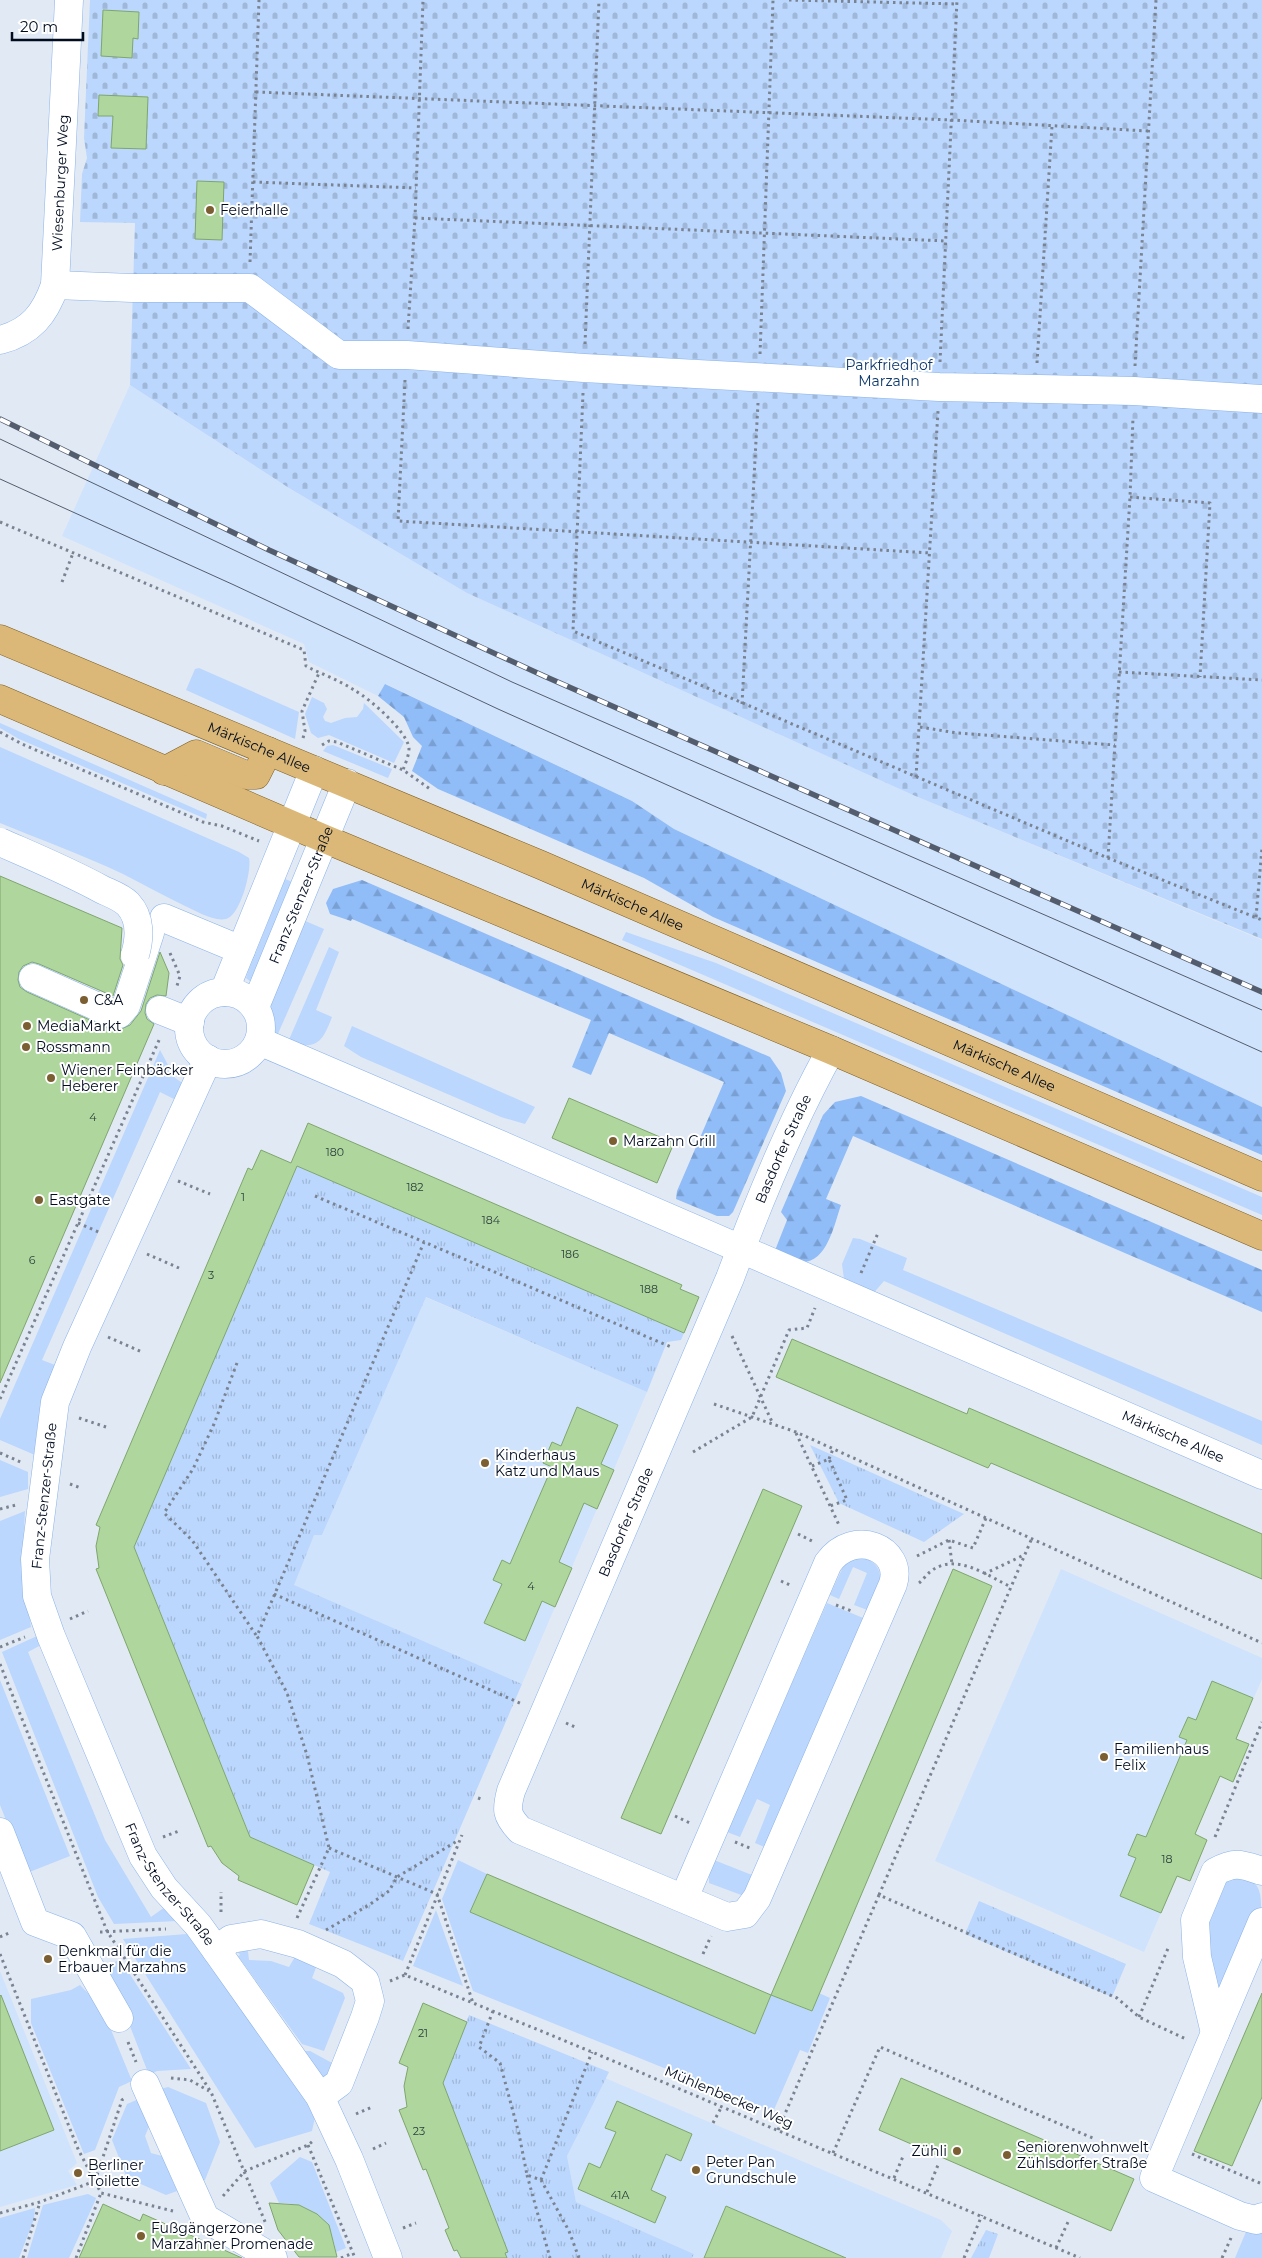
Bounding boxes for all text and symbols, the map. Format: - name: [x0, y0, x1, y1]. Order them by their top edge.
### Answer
- scale bar: [12, 10, 84, 42]
- text: 20 m: [20, 17, 58, 36]
- street label: Wiesenburger Weg: [48, 114, 72, 252]
- place label: Feierhalle: [220, 201, 289, 219]
- marker: Feierhalle: [204, 204, 216, 216]
- park label: Parkfriedhof Marzahn: [846, 356, 934, 390]
- street label: Märkische Allee: [205, 718, 314, 777]
- street label: Franz-Stenzer-Straße: [265, 824, 337, 967]
- street label: Märkische Allee: [578, 874, 687, 935]
- place label: C&A: [94, 991, 124, 1009]
- marker: C&A: [78, 994, 90, 1006]
- place label: MediaMarkt: [37, 1017, 122, 1035]
- marker: MediaMarkt: [21, 1020, 33, 1032]
- street label: Märkische Allee: [950, 1035, 1058, 1096]
- place label: Rossmann: [36, 1038, 111, 1056]
- marker: Rossmann: [20, 1041, 32, 1053]
- place label: Wiener Feinbäcker Heberer: [61, 1061, 194, 1095]
- marker: Wiener Feinbäcker Heberer: [45, 1072, 57, 1084]
- street label: Basdorfer Straße: [751, 1091, 815, 1206]
- house number: 4: [89, 1110, 97, 1124]
- place label: Marzahn Grill: [623, 1132, 716, 1150]
- marker: Marzahn Grill: [607, 1135, 619, 1147]
- house number: 180: [326, 1145, 344, 1159]
- house number: 182: [406, 1180, 424, 1194]
- house number: 1: [241, 1190, 245, 1204]
- place label: Eastgate: [49, 1191, 111, 1209]
- marker: Eastgate: [33, 1194, 45, 1206]
- house number: 184: [482, 1213, 501, 1227]
- house number: 186: [561, 1247, 579, 1261]
- house number: 6: [29, 1253, 36, 1267]
- house number: 3: [208, 1268, 214, 1282]
- house number: 188: [640, 1282, 658, 1296]
- street label: Märkische Allee: [1119, 1406, 1227, 1467]
- street label: Franz-Stenzer-Straße: [27, 1422, 61, 1570]
- place label: Kinderhaus Katz und Maus: [495, 1446, 600, 1480]
- marker: Kinderhaus Katz und Maus: [479, 1457, 491, 1469]
- street label: Basdorfer Straße: [594, 1465, 657, 1580]
- house number: 4: [527, 1579, 535, 1593]
- place label: Familienhaus Felix: [1114, 1740, 1209, 1774]
- marker: Familienhaus Felix: [1098, 1751, 1110, 1763]
- street label: Franz-Stenzer-Straße: [121, 1820, 219, 1949]
- house number: 18: [1162, 1852, 1173, 1866]
- place label: Denkmal für die Erbauer Marzahns: [58, 1942, 186, 1976]
- marker: Denkmal für die Erbauer Marzahns: [42, 1953, 54, 1965]
- house number: 21: [418, 2026, 428, 2040]
- street label: Mühlenbecker Weg: [662, 2062, 796, 2132]
- house number: 23: [413, 2124, 425, 2138]
- place label: Seniorenwohnwelt Zühlsdorfer Straße: [1017, 2138, 1149, 2172]
- place label: Zühli: [912, 2142, 947, 2160]
- marker: Zühli: [951, 2145, 963, 2157]
- marker: Seniorenwohnwelt Zühlsdorfer Straße: [1001, 2149, 1013, 2161]
- place label: Peter Pan Grundschule: [706, 2153, 797, 2187]
- place label: Berliner Toilette: [88, 2156, 144, 2190]
- marker: Peter Pan Grundschule: [690, 2164, 702, 2176]
- marker: Berliner Toilette: [72, 2167, 84, 2179]
- house number: 41A: [611, 2188, 630, 2202]
- place label: Fußgängerzone Marzahner Promenade: [151, 2219, 313, 2253]
- marker: Fußgängerzone Marzahner Promenade: [135, 2230, 147, 2242]

